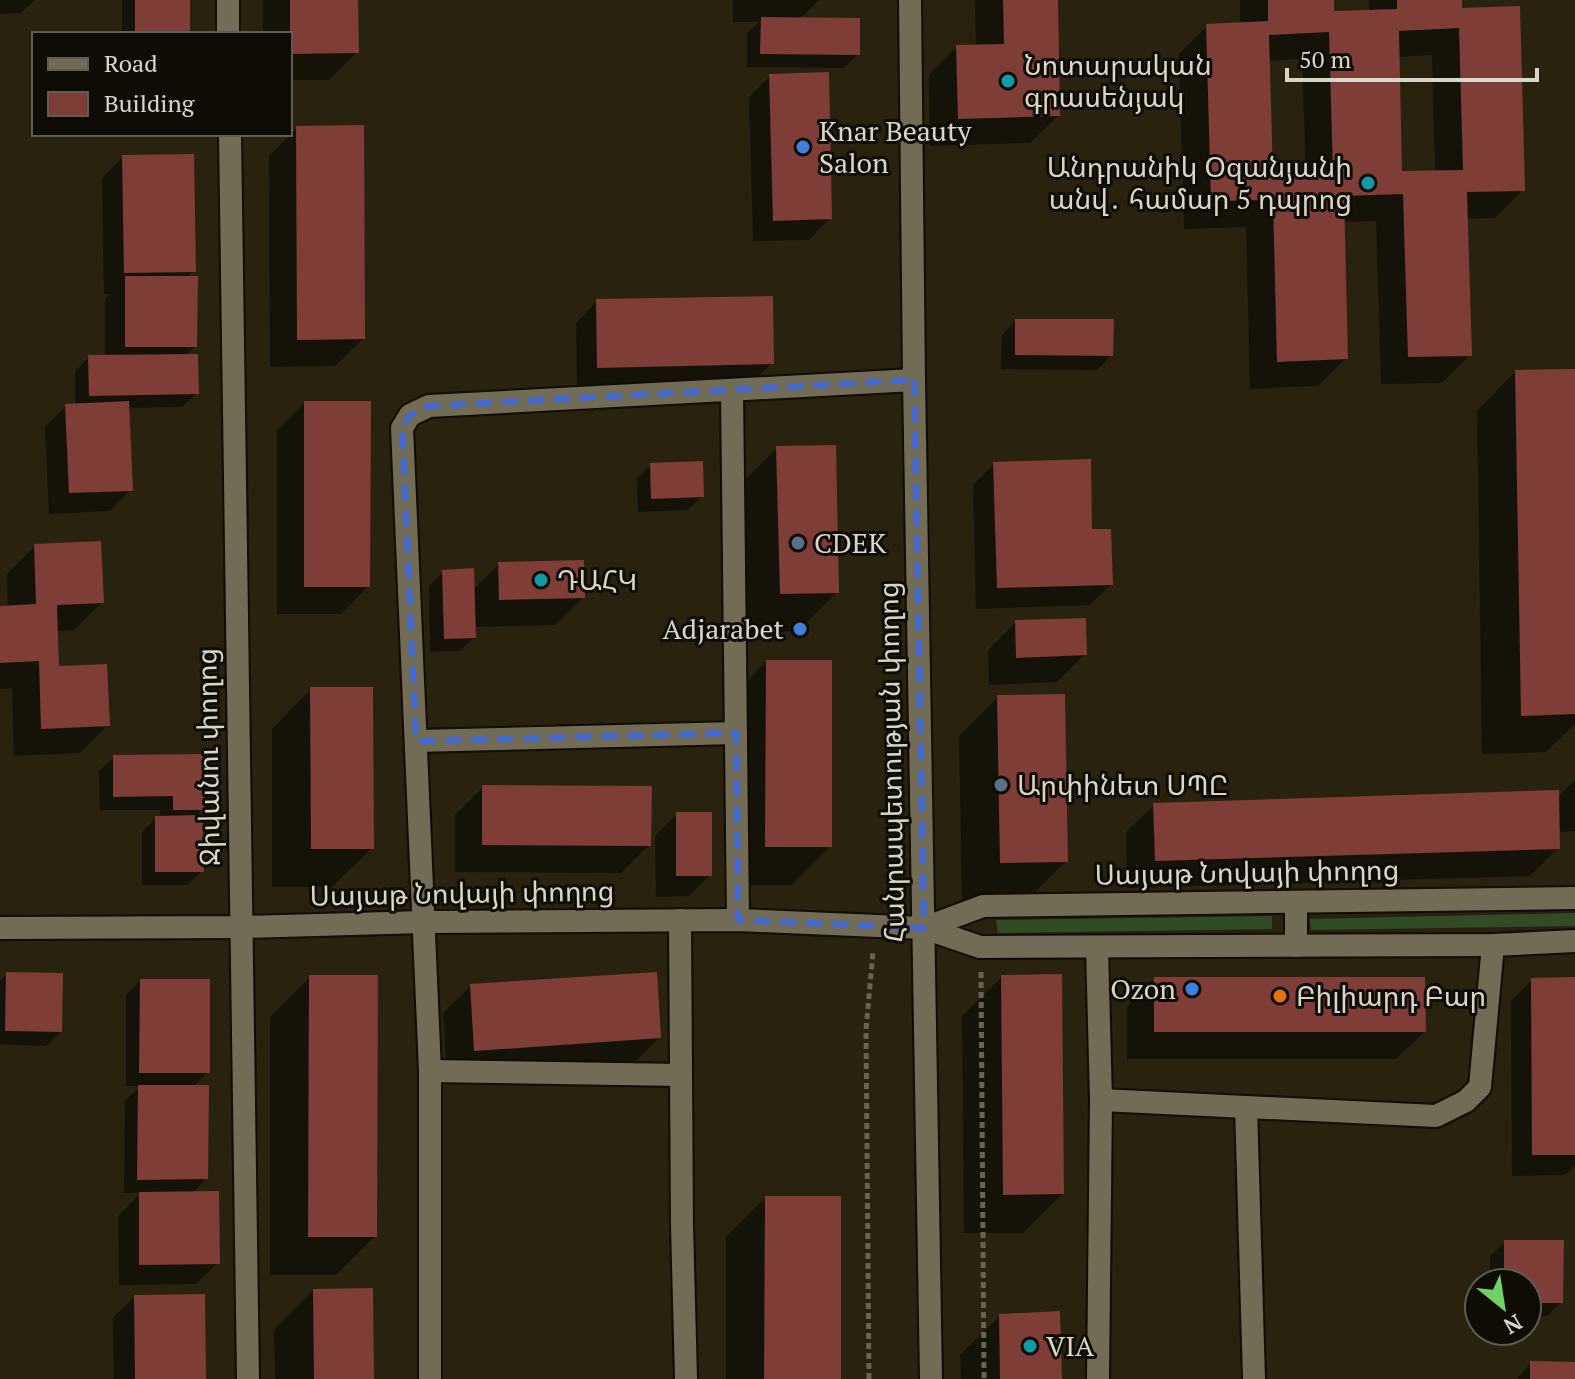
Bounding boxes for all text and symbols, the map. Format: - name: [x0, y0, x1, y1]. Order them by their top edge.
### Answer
- legend: [32, 32, 292, 136]
- scale bar: [1287, 32, 1537, 82]
- text: 50 m: [1299, 43, 1351, 75]
- place label: Նոտարական գրասենյակ: [1024, 46, 1212, 115]
- text: Road: [104, 47, 158, 79]
- marker: Նոտարական գրասենյակ: [999, 72, 1017, 90]
- text: Building: [104, 87, 195, 119]
- place label: Knar Beauty Salon: [819, 112, 972, 181]
- marker: Knar Beauty Salon: [794, 138, 812, 156]
- place label: Անդրանիկ Օզանյանի անվ․ համար 5 դպրոց: [1047, 148, 1352, 217]
- marker: Անդրանիկ Օզանյանի անվ․ համար 5 դպրոց: [1359, 174, 1377, 192]
- place label: CDEK: [814, 524, 887, 561]
- marker: CDEK: [789, 534, 807, 552]
- place label: ԴԱՀԿ: [557, 561, 637, 598]
- marker: ԴԱՀԿ: [532, 571, 550, 589]
- street label: Հանրապետության փողոց: [869, 581, 912, 943]
- place label: Adjarabet: [663, 610, 785, 647]
- marker: Adjarabet: [791, 620, 809, 638]
- street label: Ջիվանու փողոց: [187, 647, 228, 867]
- place label: Արփինետ ՍՊԸ: [1017, 766, 1228, 803]
- marker: Արփինետ ՍՊԸ: [992, 776, 1010, 794]
- street label: Սայաթ Նովայի փողոց: [1094, 850, 1400, 893]
- street label: Սայաթ Նովայի փողոց: [309, 871, 615, 914]
- place label: Ozon: [1110, 970, 1176, 1007]
- place label: Բիլիարդ Բար: [1296, 977, 1486, 1014]
- marker: Ozon: [1183, 980, 1201, 998]
- marker: Բիլիարդ Բար: [1271, 987, 1289, 1005]
- north arrow: [1463, 1267, 1543, 1347]
- text: N: [1499, 1308, 1528, 1342]
- place label: VIA: [1046, 1327, 1095, 1364]
- marker: VIA: [1021, 1337, 1039, 1355]

